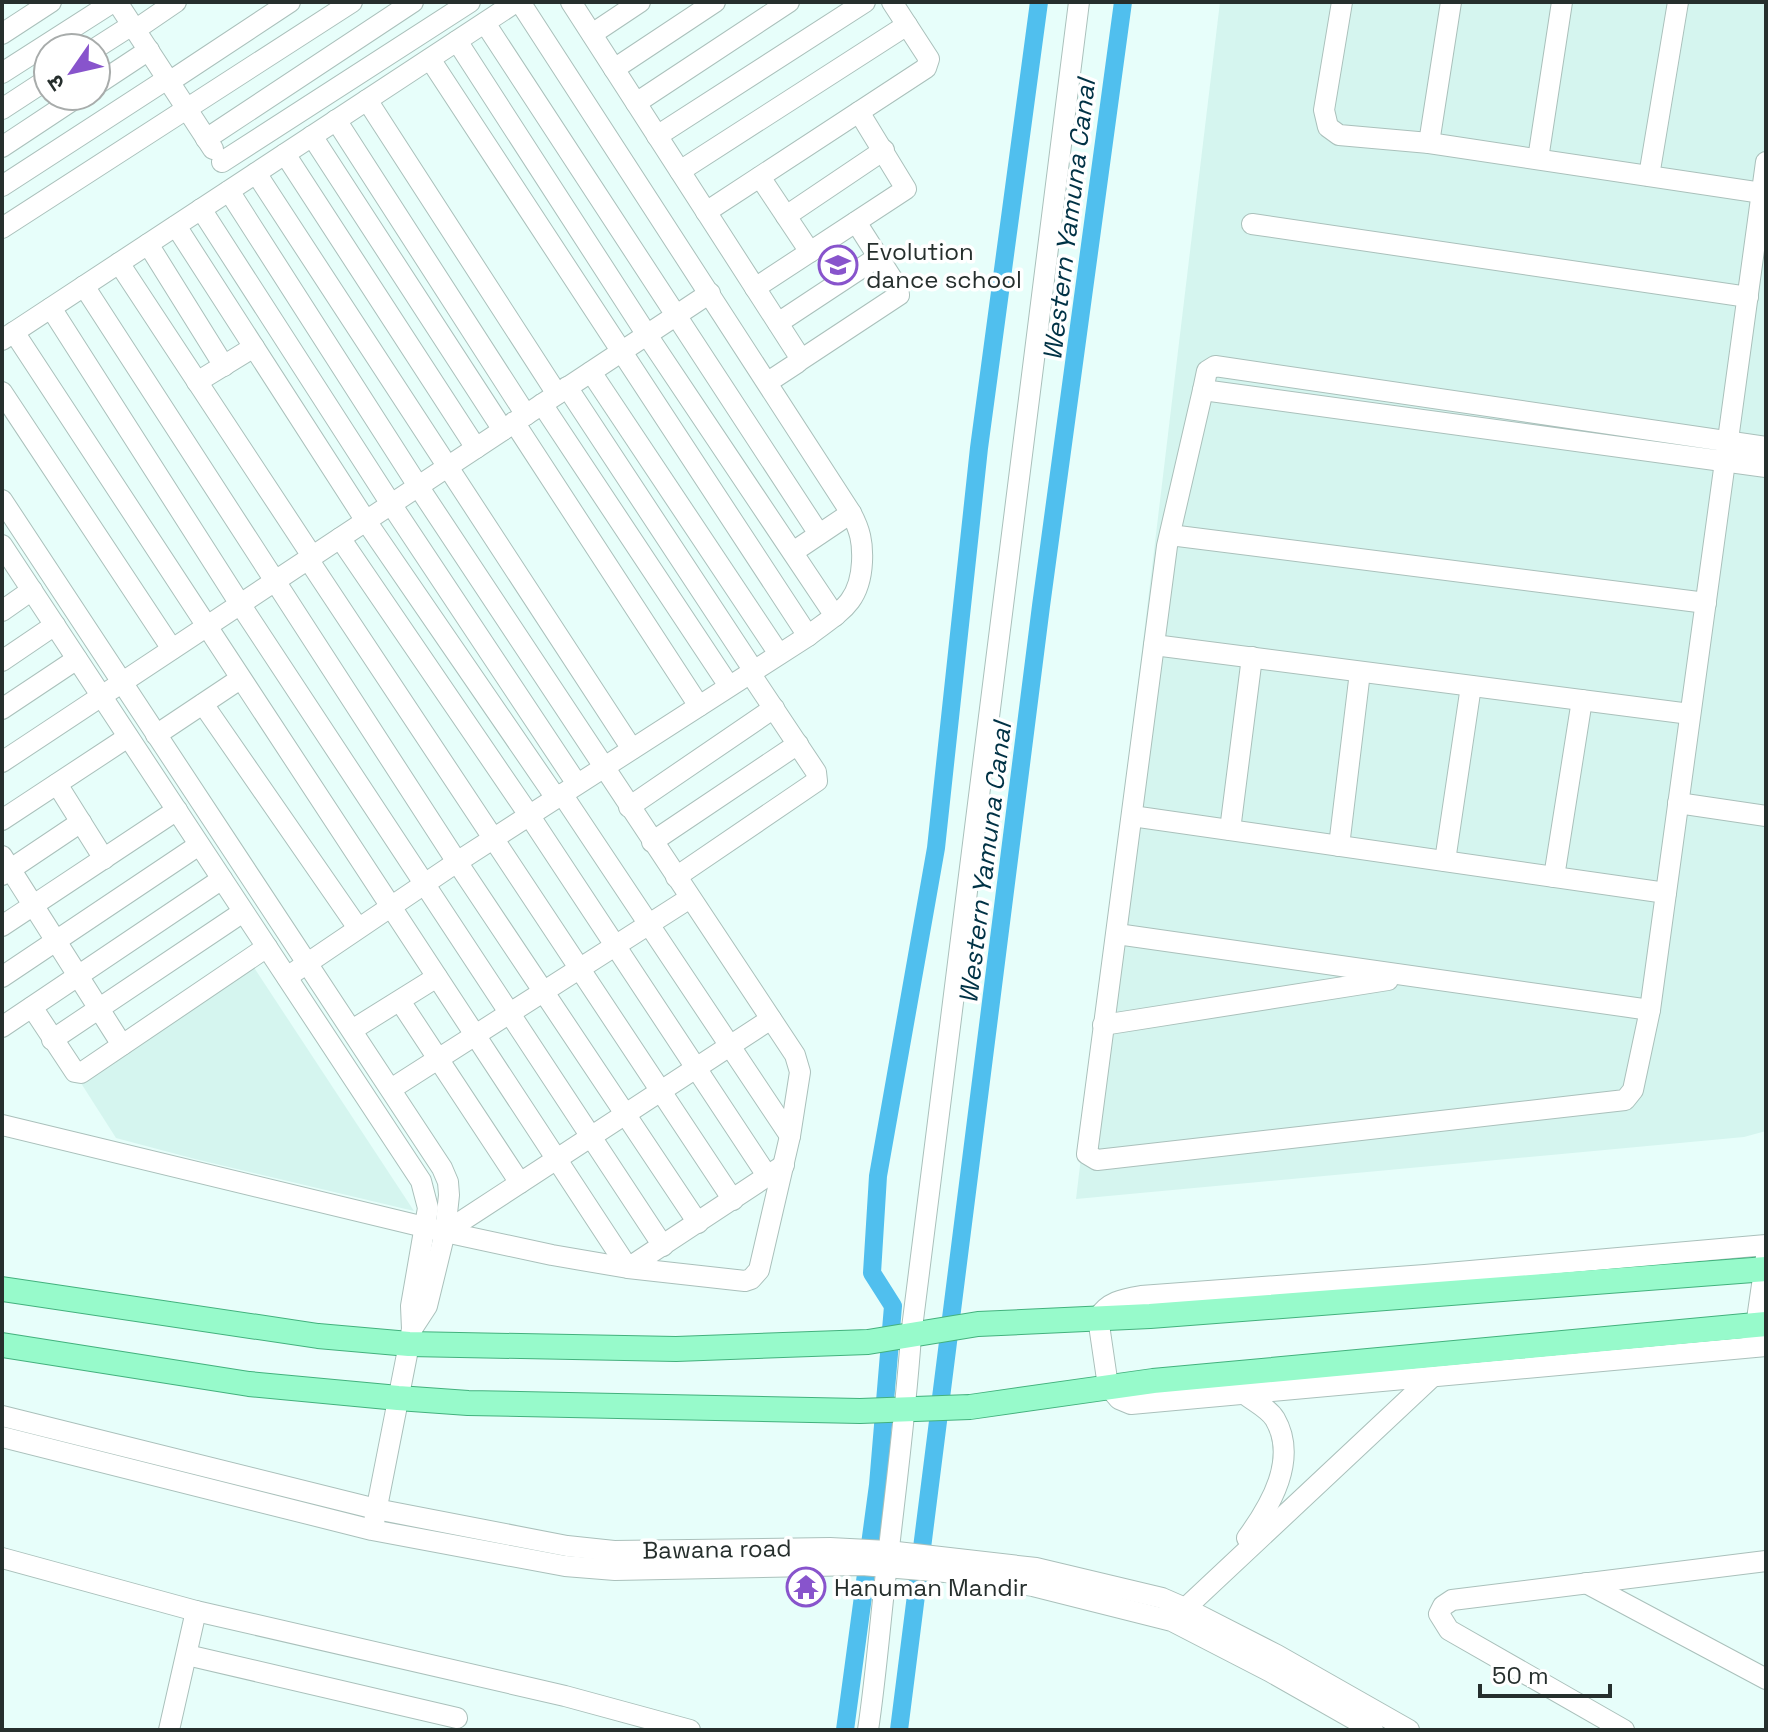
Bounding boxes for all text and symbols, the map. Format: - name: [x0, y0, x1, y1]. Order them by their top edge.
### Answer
- north arrow: [32, 32, 112, 112]
- text: उ: [40, 69, 71, 96]
- water label: Western Yamuna Canal: [1035, 75, 1103, 363]
- place label: Evolution dance school: [866, 236, 1022, 295]
- school or university icon: Evolution dance school: [817, 244, 859, 286]
- water label: Western Yamuna Canal: [951, 718, 1019, 1006]
- street label: Bawana road: [642, 1532, 792, 1566]
- temple icon: Hanuman Mandir: [785, 1566, 827, 1608]
- place label: Hanuman Mandir: [834, 1572, 1028, 1603]
- scale bar: [1480, 1648, 1610, 1698]
- text: 50 m: [1492, 1660, 1549, 1691]

